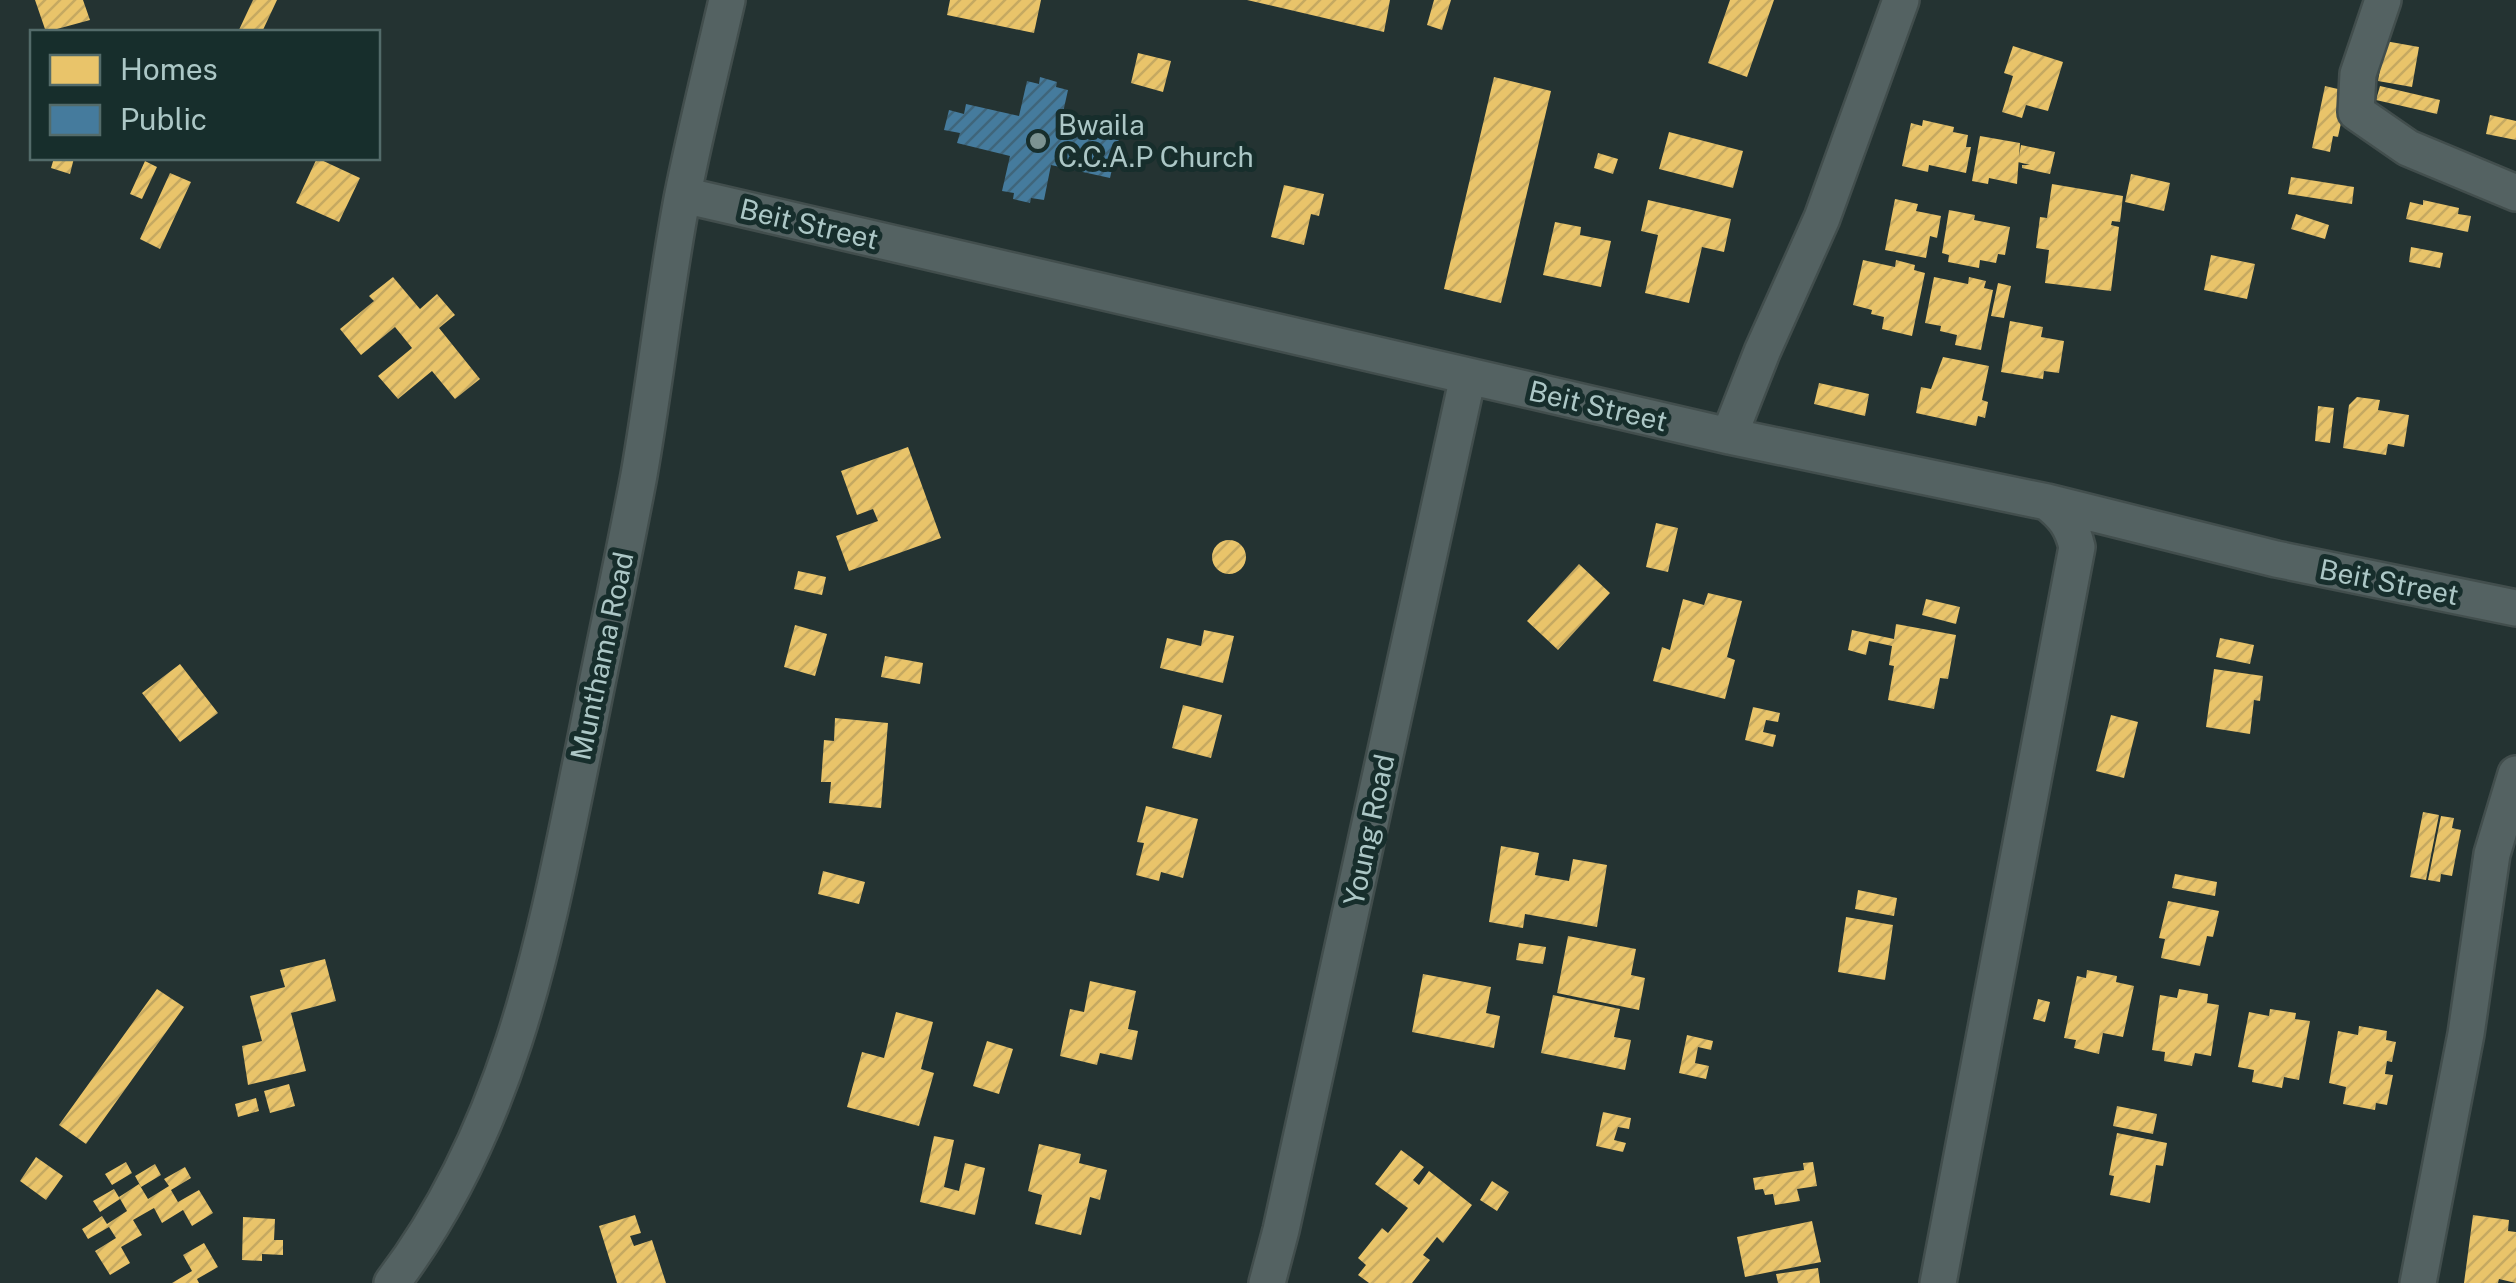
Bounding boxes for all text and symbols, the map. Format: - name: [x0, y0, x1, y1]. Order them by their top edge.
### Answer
- legend: [30, 30, 380, 160]
- text: Homes: [120, 51, 218, 87]
- text: Public: [120, 101, 207, 137]
- place label: Bwaila C.C.A.P Church: [1058, 108, 1254, 173]
- marker: Bwaila C.C.A.P Church: [1027, 130, 1049, 152]
- street label: Beit Street: [737, 192, 882, 255]
- street label: Beit Street: [1526, 374, 1671, 437]
- street label: Munthama Road: [563, 549, 640, 763]
- street label: Beit Street: [2317, 552, 2462, 611]
- street label: Young Road: [1336, 751, 1401, 909]

